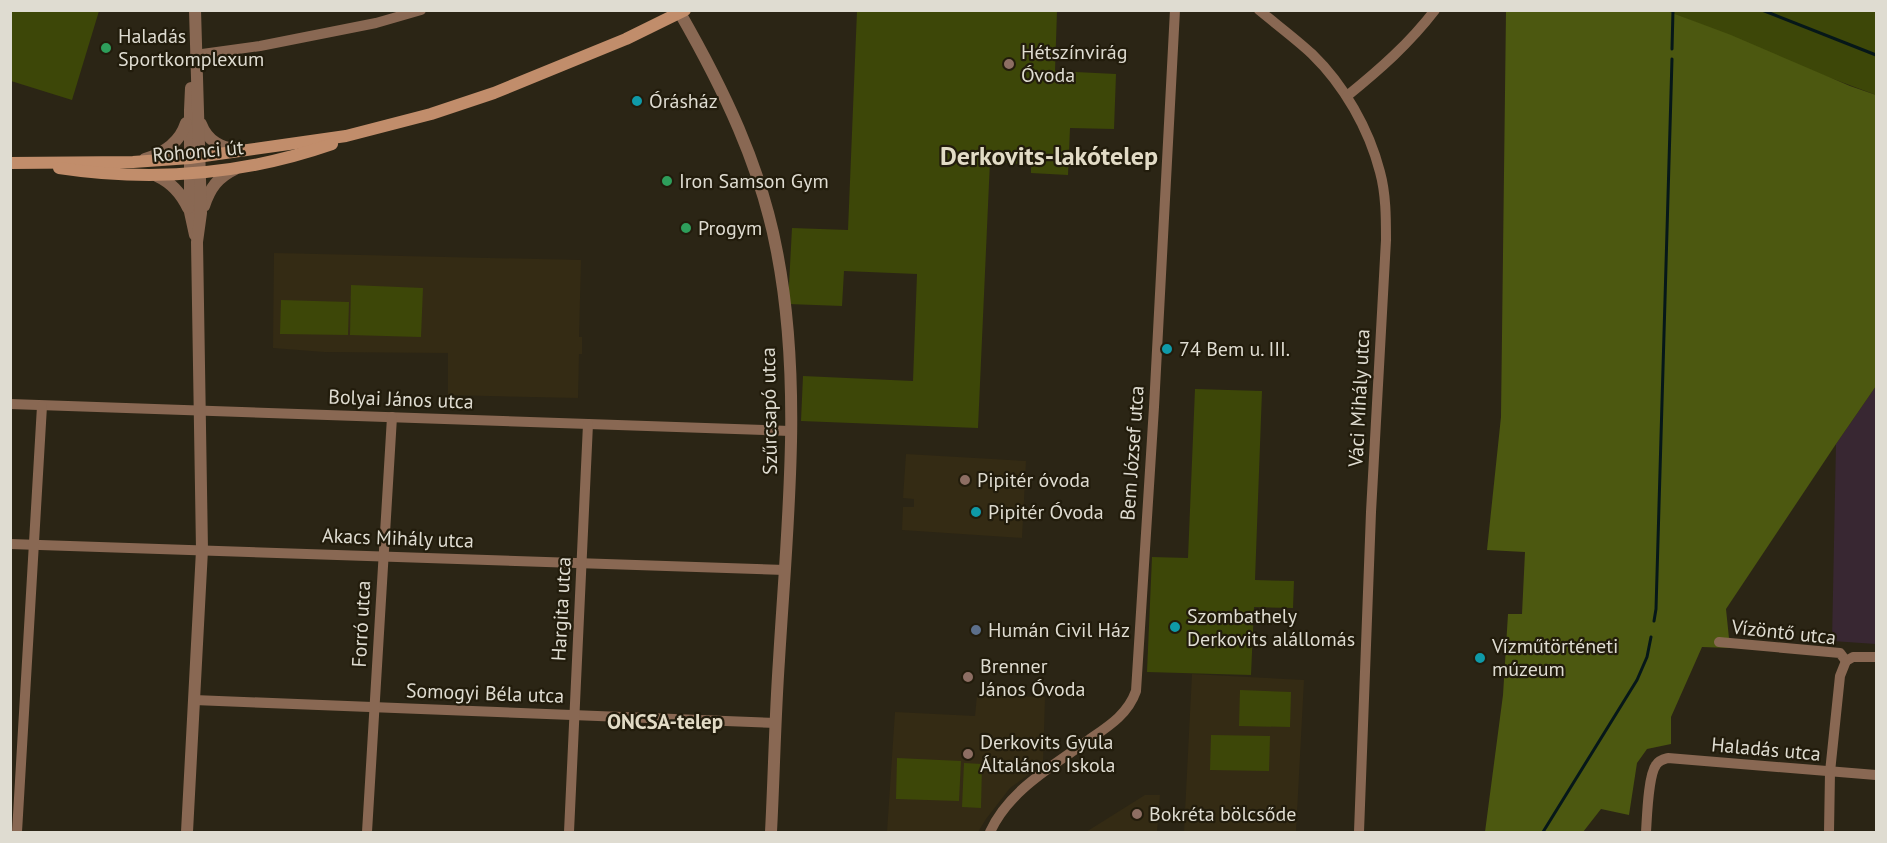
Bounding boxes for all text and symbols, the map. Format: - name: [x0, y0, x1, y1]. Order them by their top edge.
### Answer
- place label: Haladás Sportkomplexum: [118, 23, 264, 72]
- place label: Hétszínvirág Óvoda: [1021, 39, 1128, 88]
- marker: Haladás Sportkomplexum: [99, 41, 113, 55]
- marker: Hétszínvirág Óvoda: [1002, 57, 1016, 71]
- place label: Órásház: [649, 88, 718, 114]
- marker: Órásház: [630, 94, 644, 108]
- street label: Rohonci út: [151, 134, 245, 168]
- district label: Derkovits-lakótelep: [940, 139, 1158, 172]
- place label: Iron Samson Gym: [679, 168, 829, 194]
- marker: Iron Samson Gym: [660, 174, 674, 188]
- place label: Progym: [698, 215, 762, 241]
- marker: Progym: [679, 221, 693, 235]
- street label: Váci Mihály utca: [1342, 328, 1376, 469]
- place label: 74 Bem u. III.: [1179, 336, 1290, 362]
- marker: 74 Bem u. III.: [1160, 342, 1174, 356]
- street label: Szűrcsapó utca: [755, 347, 783, 475]
- street label: Bolyai János utca: [328, 383, 474, 415]
- street label: Bem József utca: [1114, 385, 1150, 521]
- place label: Pipitér óvoda: [977, 467, 1090, 493]
- marker: Pipitér óvoda: [958, 473, 972, 487]
- place label: Pipitér Óvoda: [988, 499, 1104, 525]
- marker: Pipitér Óvoda: [969, 505, 983, 519]
- street label: Akacs Mihály utca: [322, 522, 474, 554]
- street label: Hargita utca: [545, 556, 577, 662]
- street label: Forró utca: [346, 580, 376, 668]
- place label: Szombathely Derkovits alállomás: [1187, 603, 1355, 652]
- street label: Vízöntő utca: [1729, 613, 1838, 650]
- place label: Humán Civil Ház: [988, 617, 1130, 643]
- marker: Szombathely Derkovits alállomás: [1168, 620, 1182, 634]
- marker: Humán Civil Ház: [969, 623, 983, 637]
- place label: Vízműtörténeti múzeum: [1491, 633, 1618, 682]
- marker: Vízműtörténeti múzeum: [1473, 651, 1487, 665]
- place label: Brenner János Óvoda: [979, 653, 1085, 702]
- marker: Brenner János Óvoda: [961, 670, 975, 684]
- street label: Somogyi Béla utca: [405, 677, 565, 709]
- district label: ONCSA-telep: [607, 708, 723, 735]
- place label: Derkovits Gyula Általános Iskola: [980, 729, 1115, 778]
- street label: Haladás utca: [1710, 731, 1822, 767]
- marker: Derkovits Gyula Általános Iskola: [961, 747, 975, 761]
- place label: Bokréta bölcsőde: [1149, 801, 1296, 827]
- marker: Bokréta bölcsőde: [1130, 807, 1144, 821]

